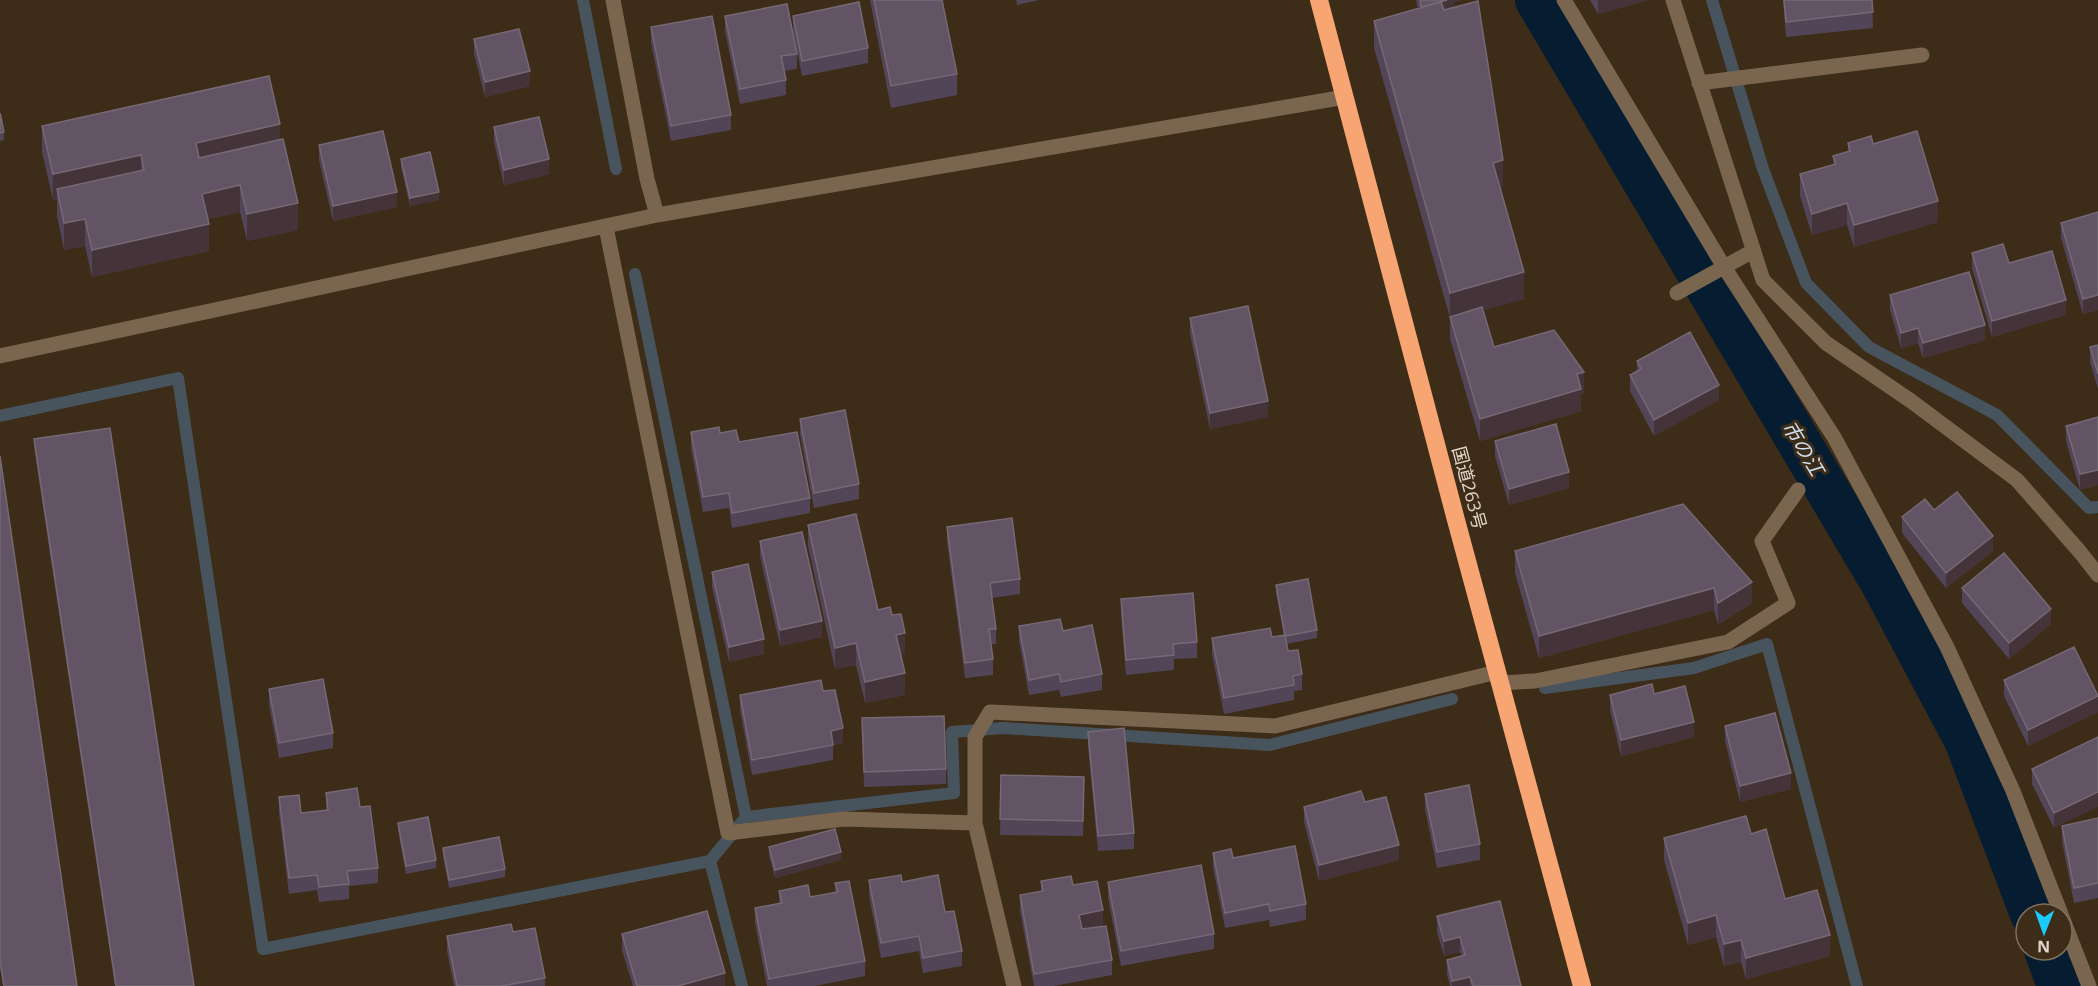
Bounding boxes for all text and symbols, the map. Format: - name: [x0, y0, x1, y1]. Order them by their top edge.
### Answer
- water label: 市の江: [1776, 415, 1831, 482]
- street label: 国道263号: [1447, 444, 1493, 532]
- north arrow: [2014, 902, 2074, 962]
- text: N: [2037, 936, 2050, 958]

